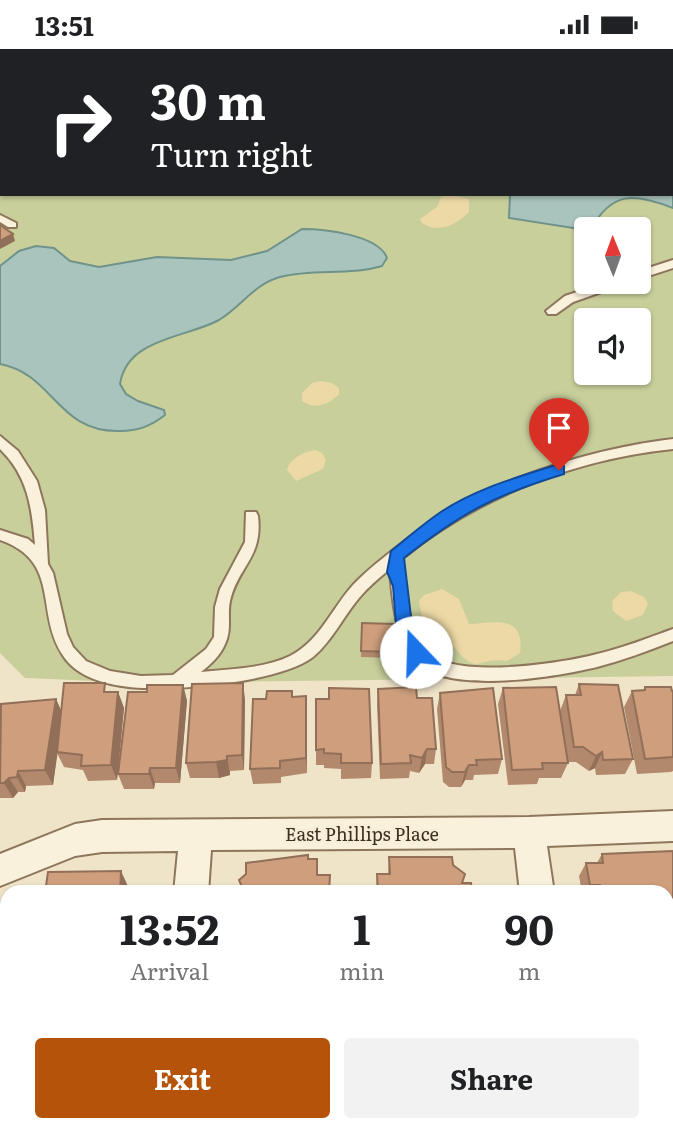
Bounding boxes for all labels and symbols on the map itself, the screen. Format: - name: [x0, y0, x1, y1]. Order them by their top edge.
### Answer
- north arrow: [574, 217, 651, 294]
- pin: [529, 398, 589, 470]
- position arrow: [379, 615, 453, 689]
- street label: East Phillips Place: [285, 820, 439, 847]

